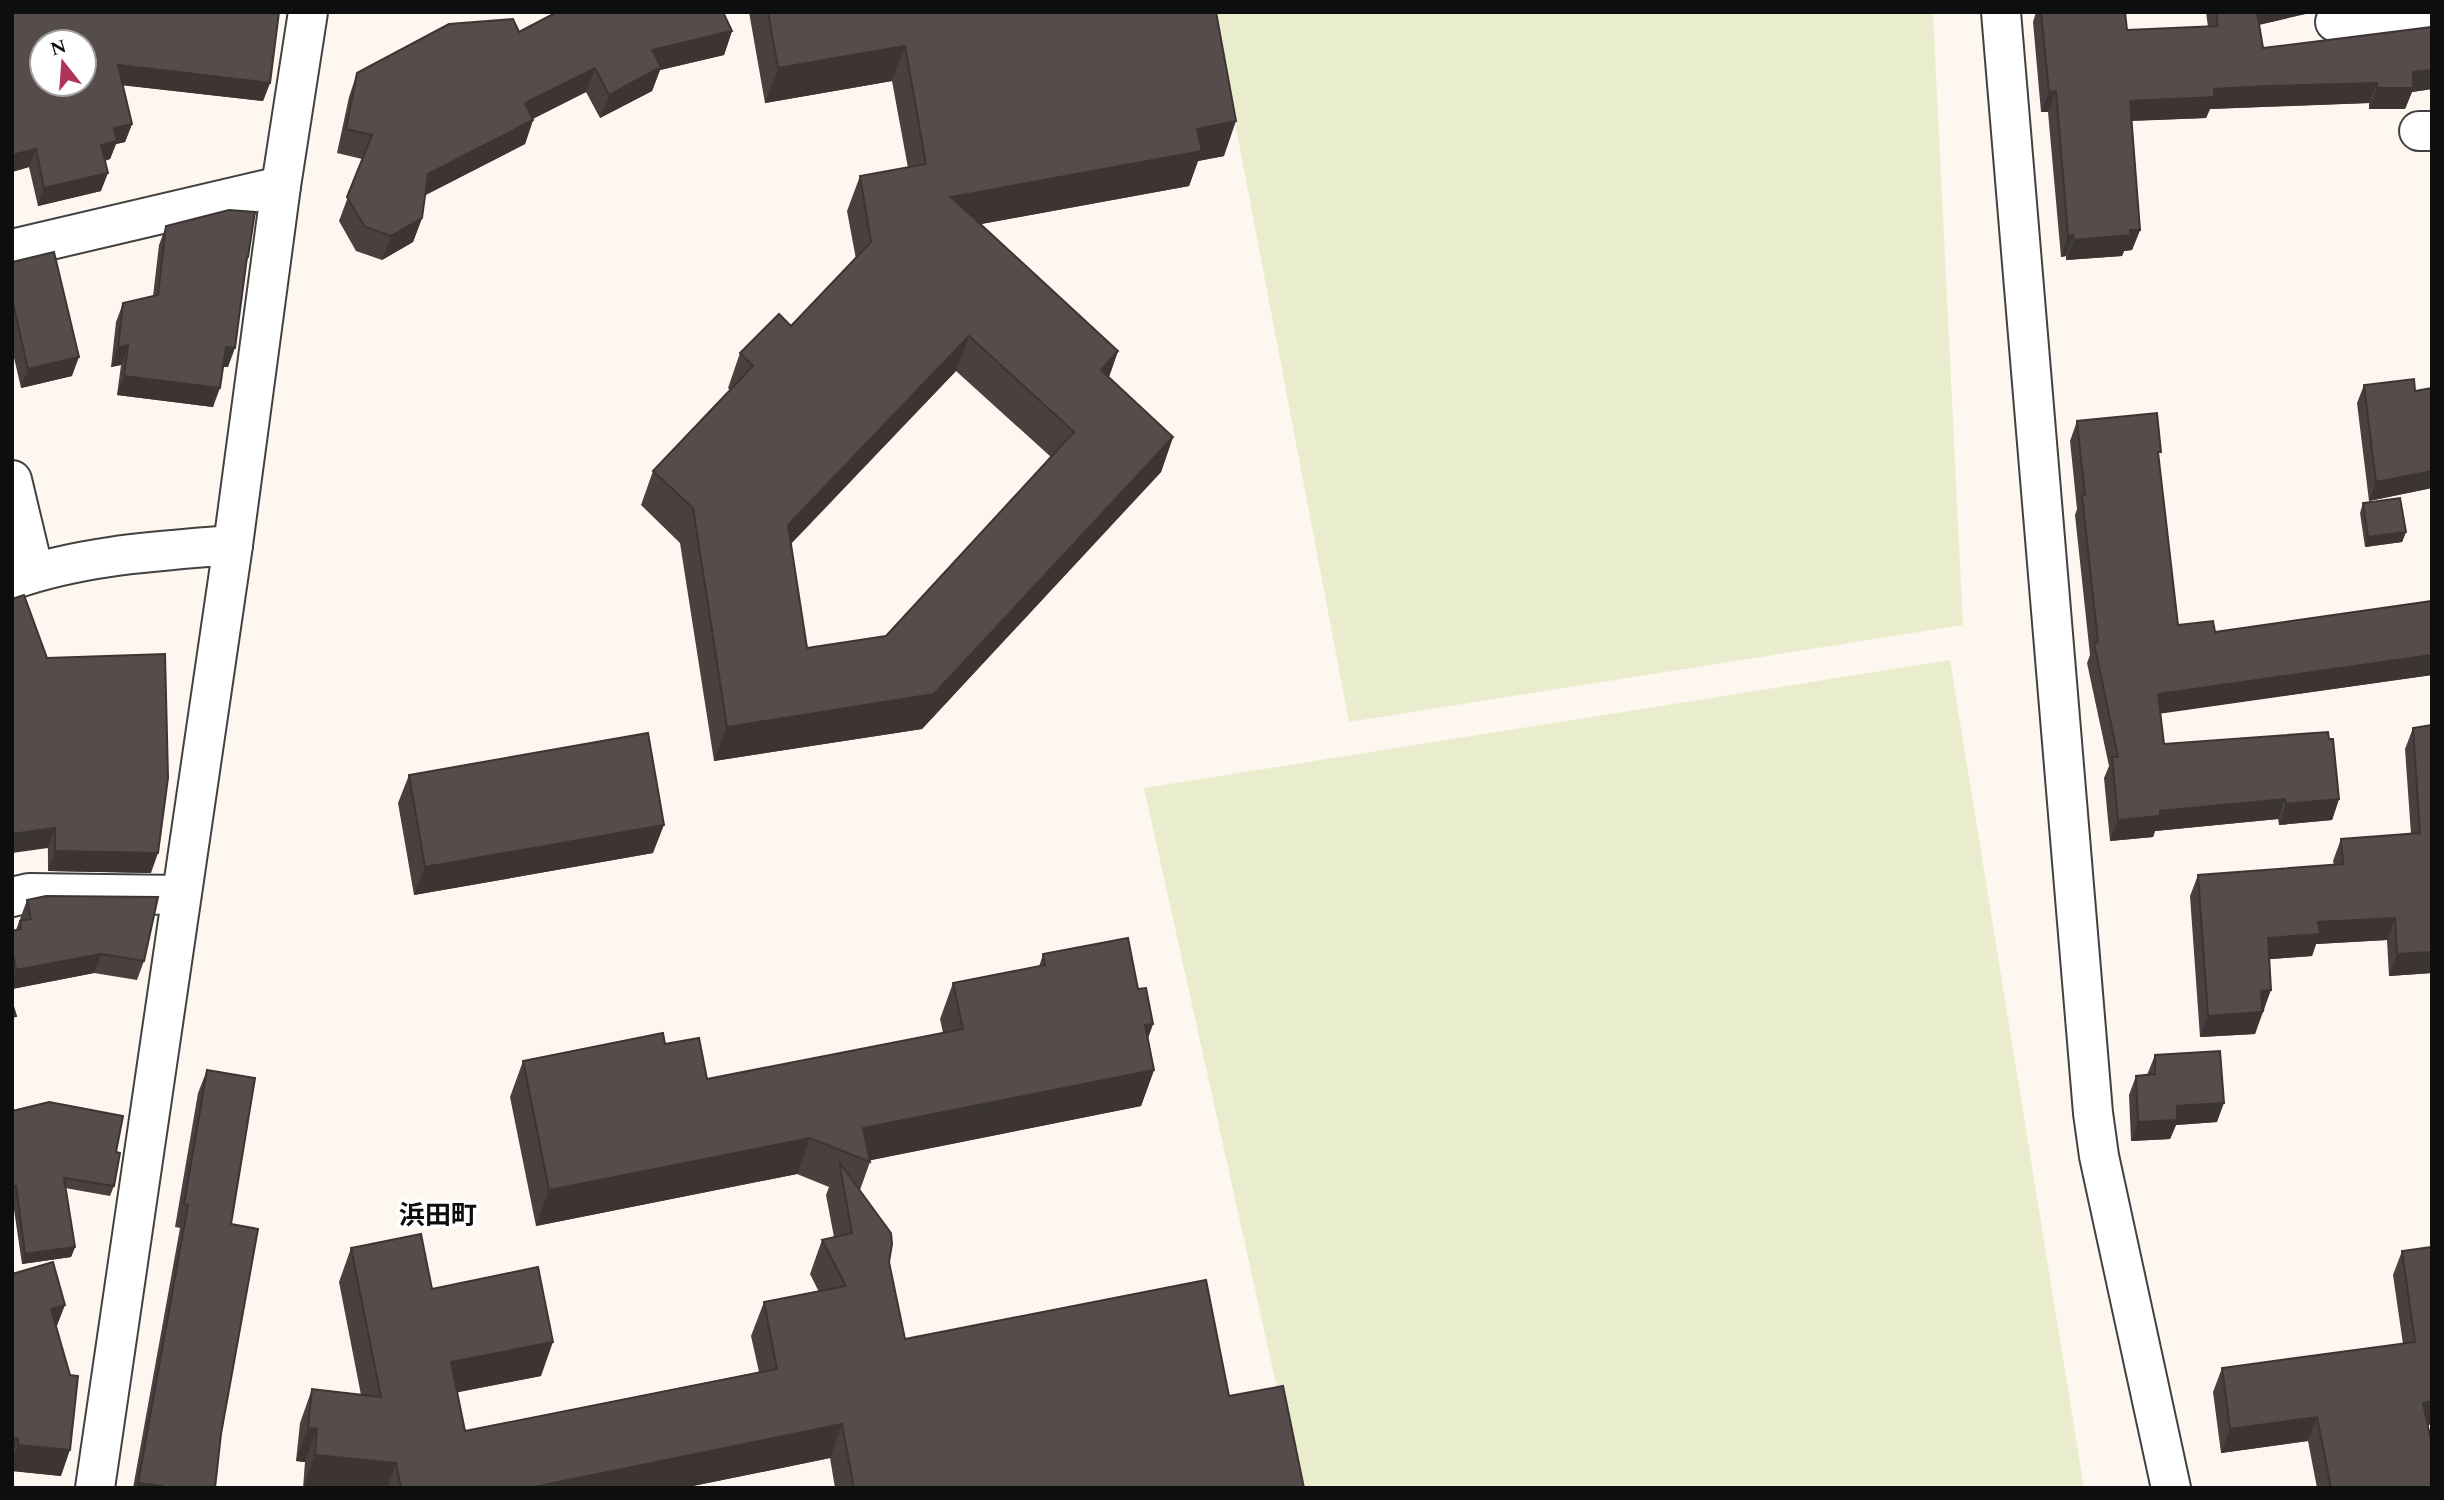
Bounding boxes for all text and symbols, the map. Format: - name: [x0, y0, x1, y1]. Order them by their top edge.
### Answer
- north arrow: [28, 28, 98, 98]
- text: N: [47, 32, 70, 64]
- district label: 浜田町: [399, 1196, 477, 1236]

